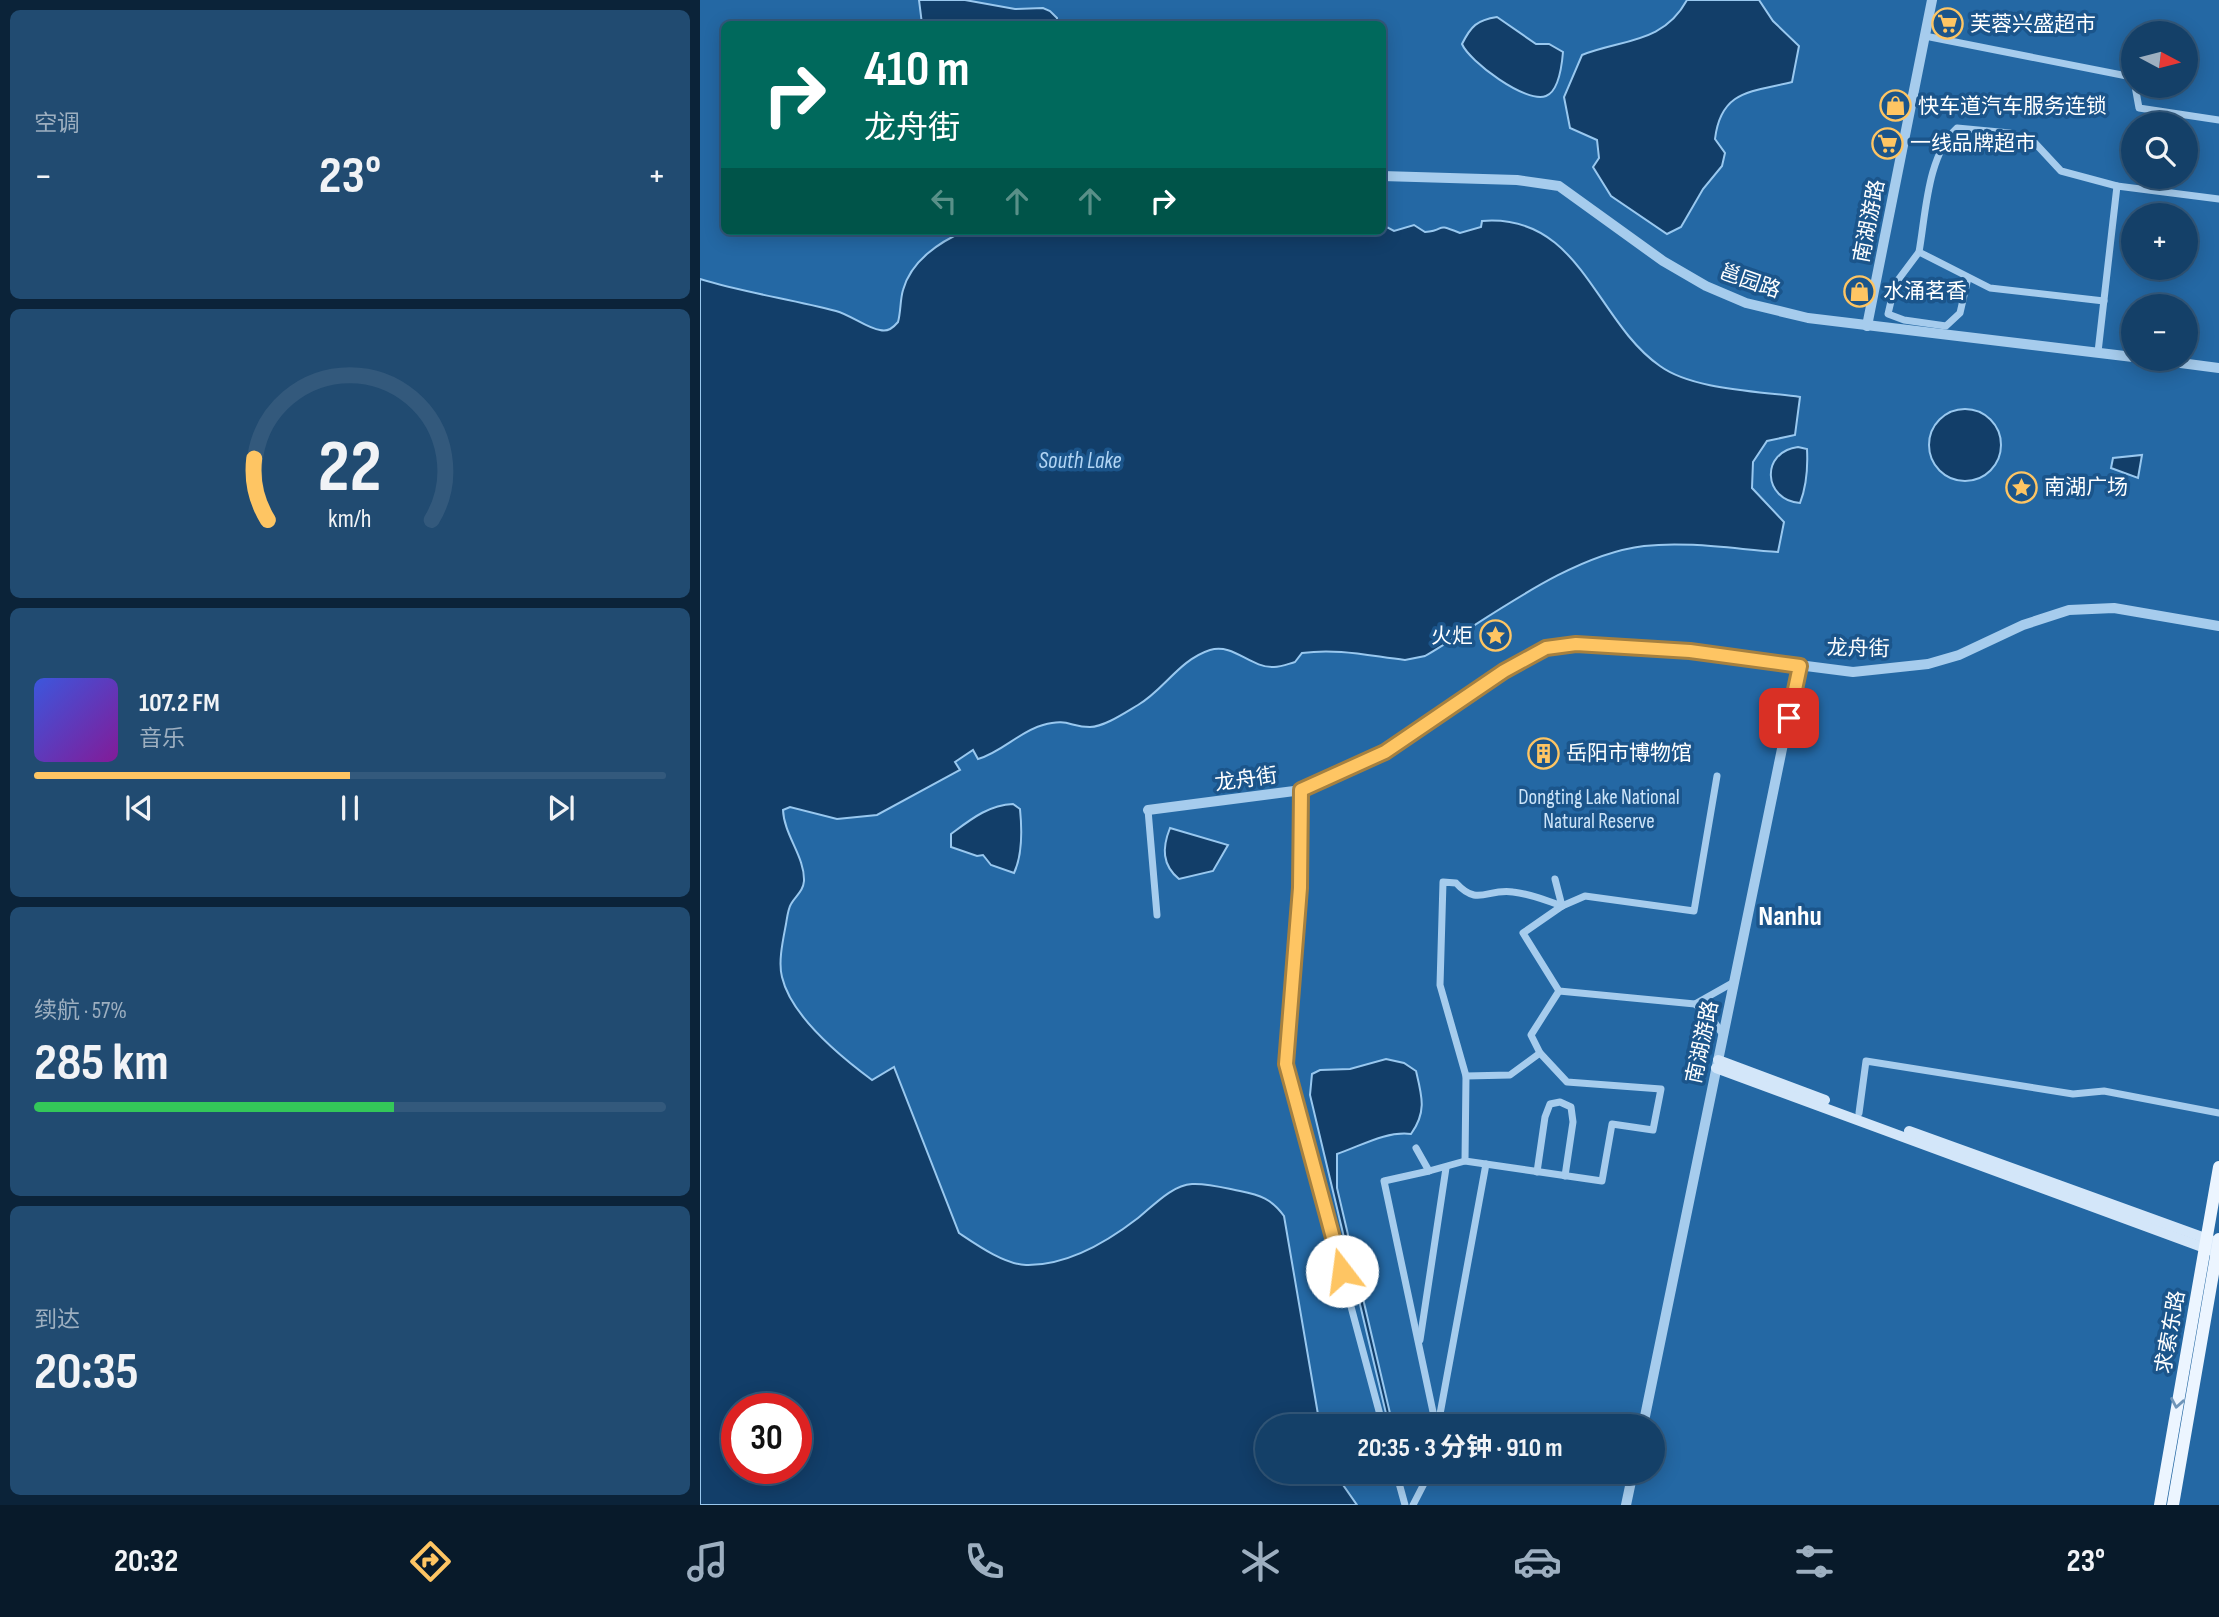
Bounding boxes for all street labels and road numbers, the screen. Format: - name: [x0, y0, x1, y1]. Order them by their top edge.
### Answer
- street label: 南湖游路: [1849, 177, 1890, 265]
- street label: 邕园路: [1716, 259, 1784, 304]
- street label: 龙舟街: [1826, 635, 1890, 662]
- street label: 龙舟街: [1213, 763, 1279, 796]
- street label: 南湖游路: [1682, 998, 1723, 1086]
- street label: 求索东路: [2151, 1289, 2190, 1376]

